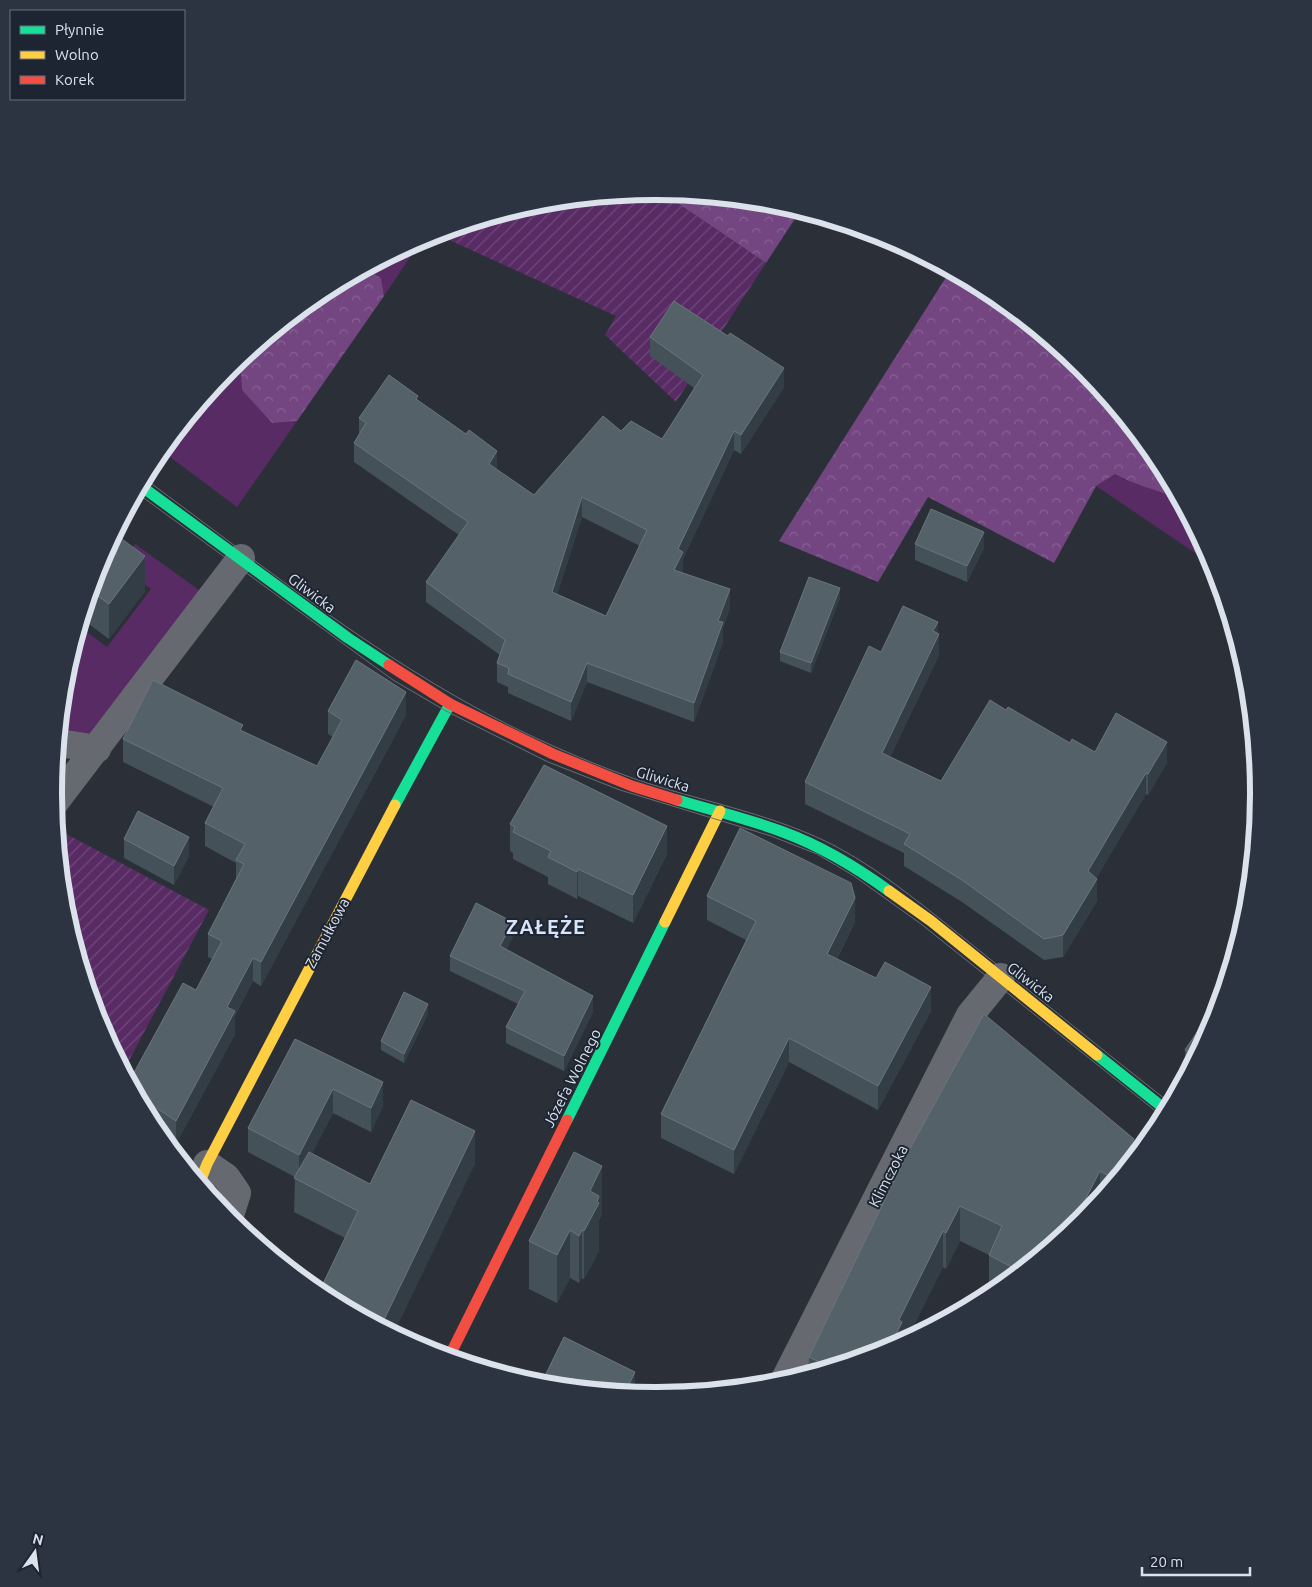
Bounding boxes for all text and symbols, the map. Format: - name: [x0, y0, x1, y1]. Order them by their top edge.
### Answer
- legend: [10, 10, 185, 100]
- text: Płynnie: [55, 21, 104, 38]
- text: Wolno: [55, 46, 99, 63]
- text: Korek: [55, 71, 95, 88]
- street label: Gliwicka: [285, 570, 339, 616]
- street label: Gliwicka: [634, 763, 692, 795]
- street label: Zamułkowa: [301, 895, 353, 971]
- district label: ZAŁĘŻE: [506, 915, 586, 938]
- street label: Gliwicka: [1004, 958, 1058, 1006]
- street label: Józefa Wolnego: [540, 1026, 604, 1130]
- street label: Klimczoka: [865, 1142, 911, 1210]
- north arrow: [10, 1527, 60, 1577]
- text: N: [31, 1530, 45, 1548]
- scale bar: [1142, 1544, 1250, 1576]
- text: 20 m: [1150, 1553, 1183, 1570]

